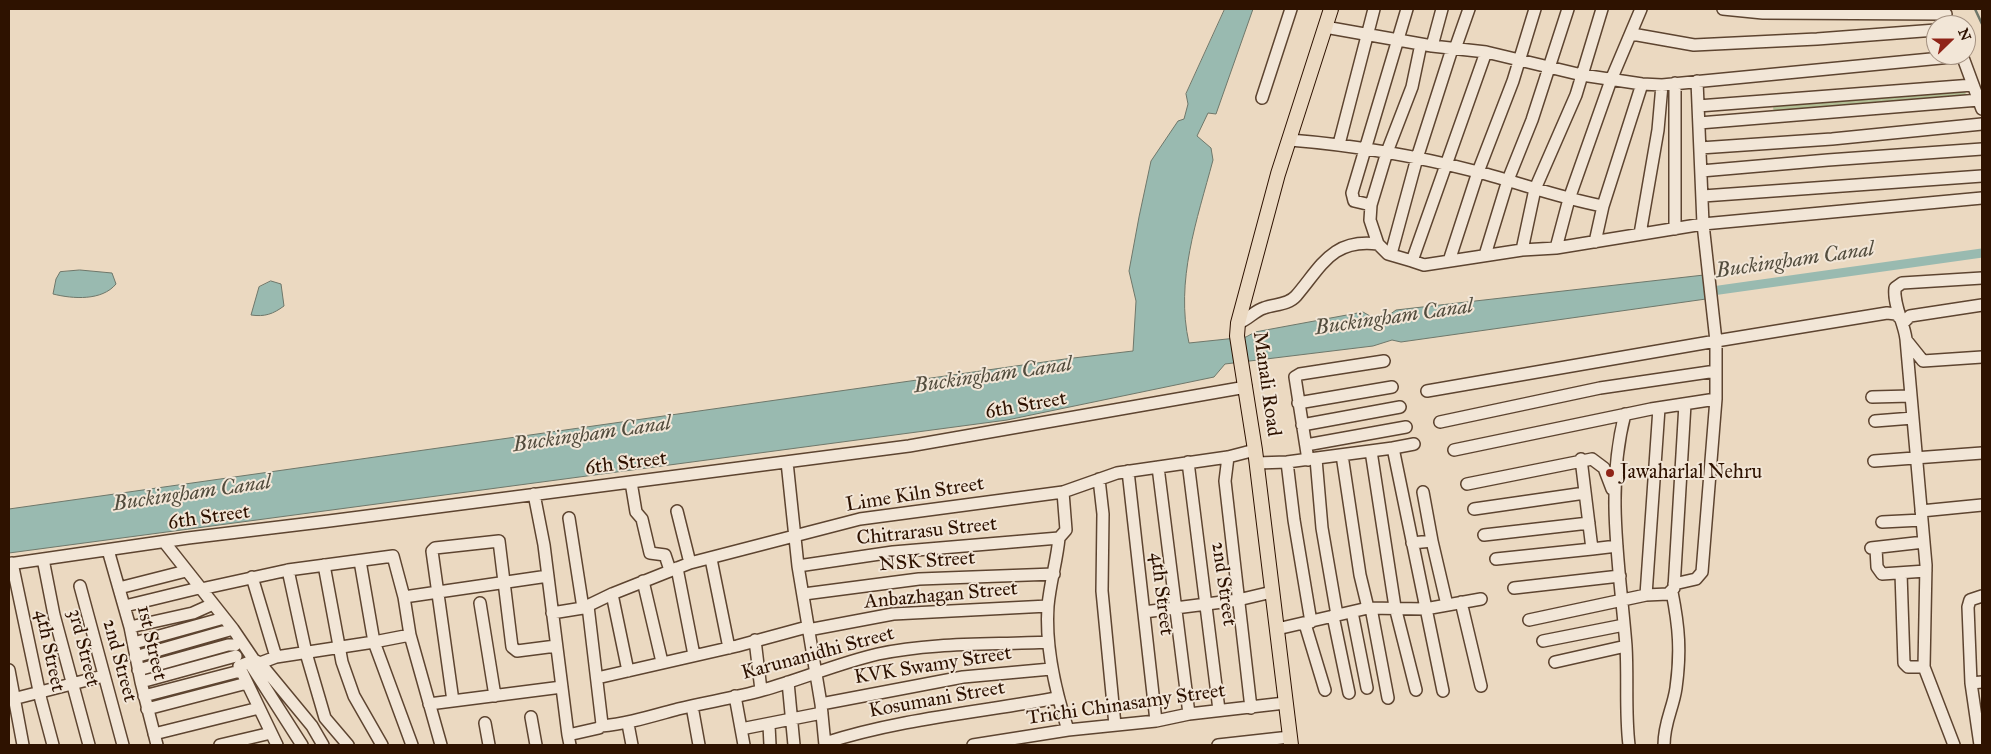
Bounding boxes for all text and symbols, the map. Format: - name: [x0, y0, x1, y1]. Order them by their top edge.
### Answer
- north arrow: [1926, 15, 1976, 65]
- text: N: [1954, 26, 1975, 43]
- water label: Buckingham Canal: [1714, 237, 1876, 285]
- water label: Buckingham Canal: [1313, 294, 1475, 342]
- street label: Manali Road: [1247, 330, 1285, 438]
- water label: Buckingham Canal: [912, 352, 1074, 400]
- street label: 6th Street: [983, 387, 1069, 425]
- water label: Buckingham Canal: [511, 411, 673, 459]
- street label: 6th Street: [584, 447, 668, 481]
- place label: Jawaharlal Nehru: [1620, 461, 1762, 485]
- marker: Jawaharlal Nehru: [1604, 467, 1616, 479]
- water label: Buckingham Canal: [111, 470, 273, 518]
- street label: Lime Kiln Street: [844, 472, 986, 518]
- street label: 6th Street: [167, 500, 251, 536]
- street label: Chitrarasu Street: [856, 513, 998, 551]
- street label: 2nd Street: [1205, 540, 1241, 628]
- street label: NSK Street: [878, 547, 976, 577]
- street label: 4th Street: [1144, 551, 1178, 637]
- street label: Anbazhagan Street: [863, 577, 1019, 615]
- street label: 1st Street: [131, 603, 171, 683]
- street label: 3rd Street: [62, 607, 104, 689]
- street label: 4th Street: [29, 608, 69, 694]
- street label: 2nd Street: [96, 617, 142, 705]
- street label: Karunanidhi Street: [739, 622, 897, 686]
- street label: KVK Swamy Street: [853, 642, 1013, 690]
- street label: Kosumani Street: [867, 676, 1007, 724]
- street label: Trichi Chinasamy Street: [1025, 679, 1227, 731]

